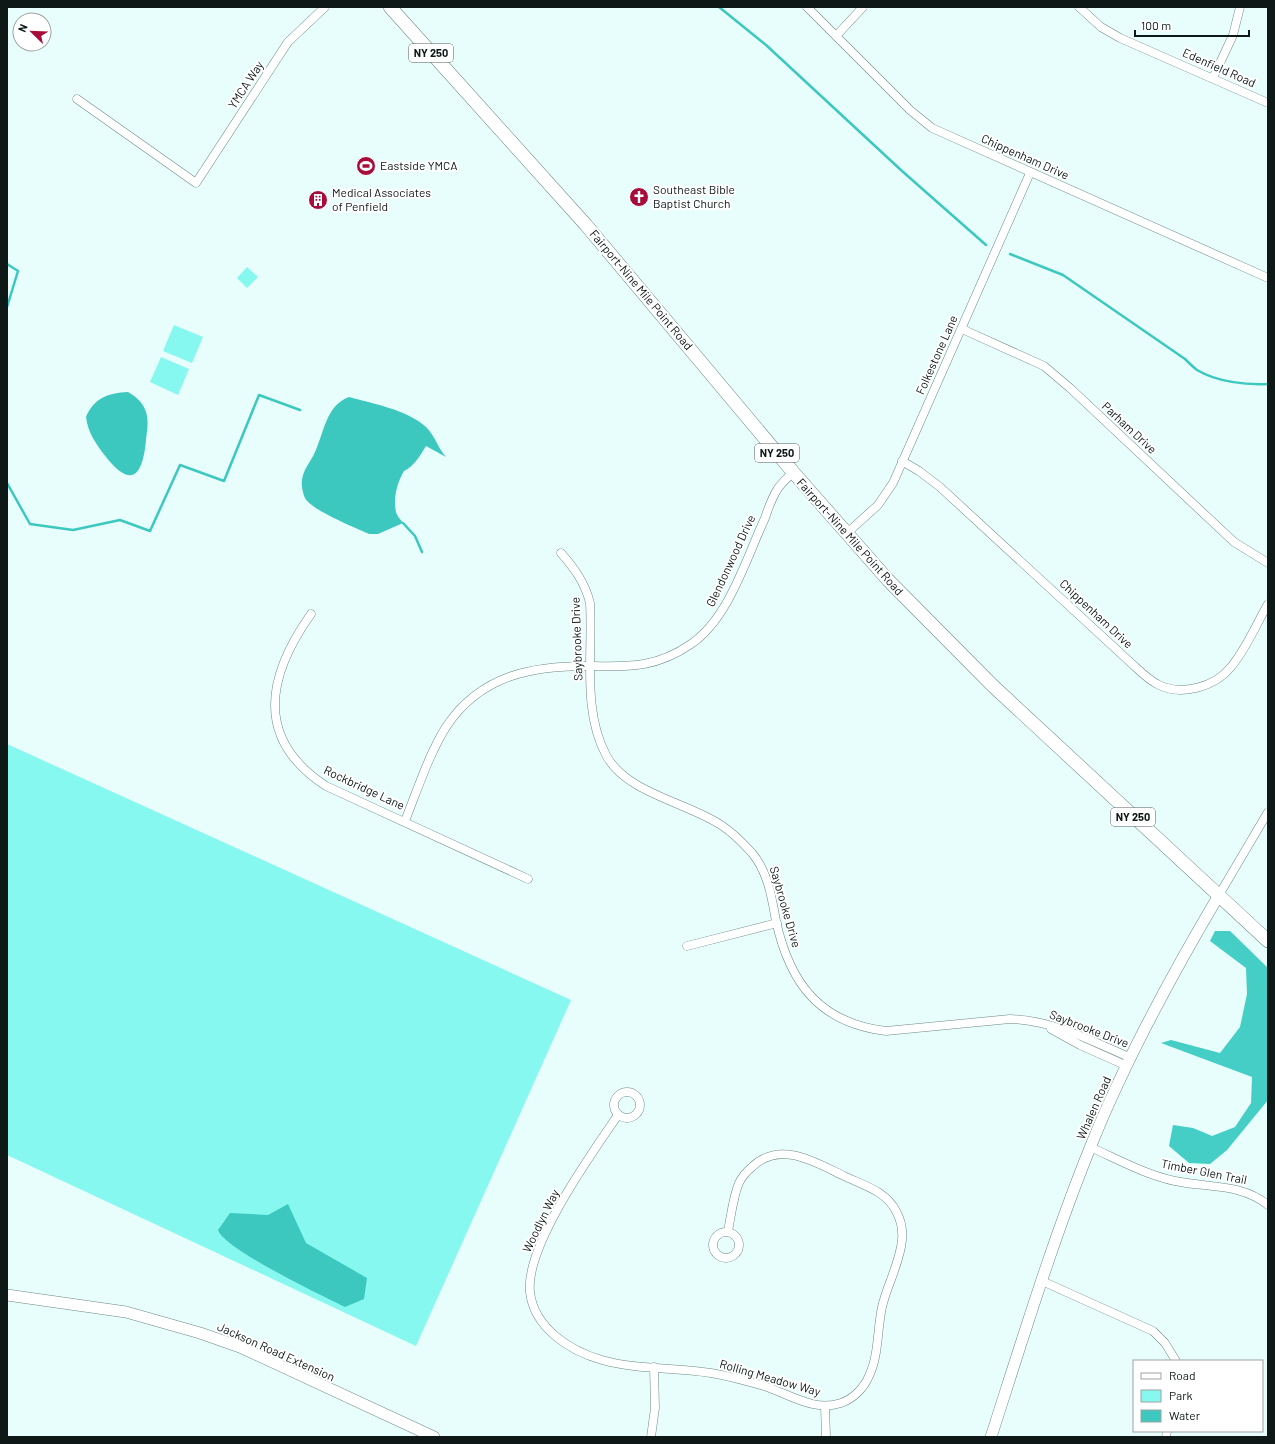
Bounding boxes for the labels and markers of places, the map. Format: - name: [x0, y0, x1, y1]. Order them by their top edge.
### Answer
- sports icon: Eastside YMCA: [355, 155, 377, 177]
- place label: Eastside YMCA: [380, 158, 458, 172]
- place label: Southeast Bible Baptist Church: [653, 182, 735, 210]
- place label: Medical Associates of Penfield: [332, 185, 431, 213]
- church icon: Southeast Bible Baptist Church: [628, 186, 650, 208]
- building icon: Medical Associates of Penfield: [307, 189, 329, 211]

